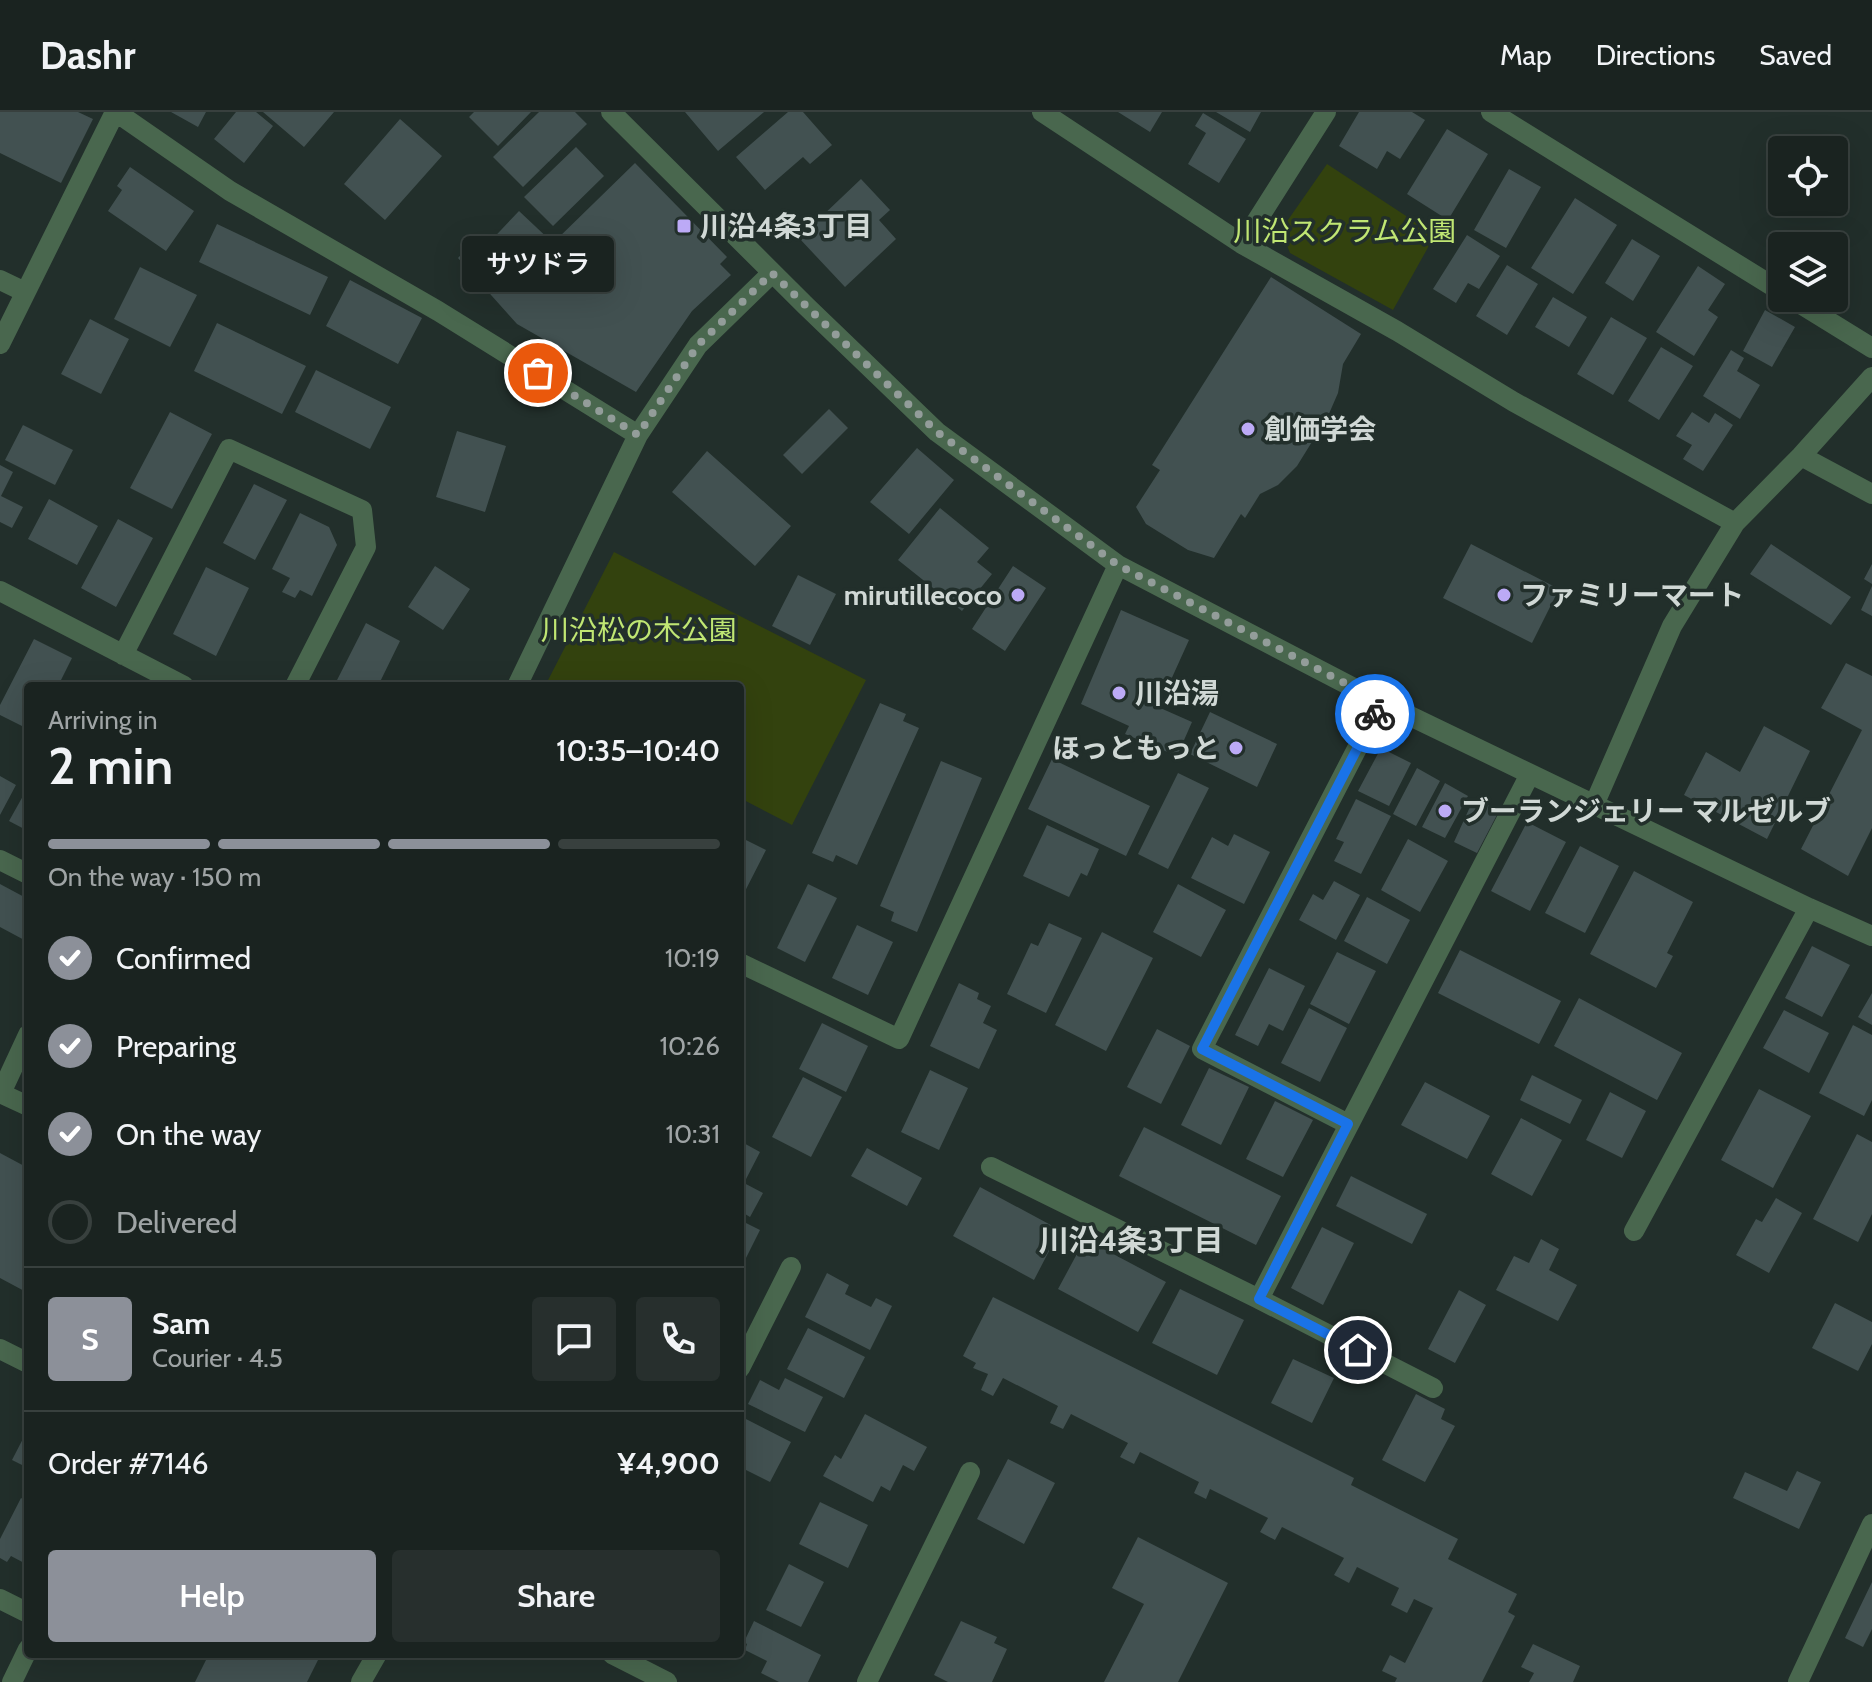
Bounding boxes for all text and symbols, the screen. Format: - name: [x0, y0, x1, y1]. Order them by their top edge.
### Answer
- text: Dashr: [40, 32, 136, 79]
- text: Map: [1500, 38, 1552, 72]
- text: Directions: [1596, 38, 1715, 72]
- text: Saved: [1759, 38, 1832, 72]
- map controls: [1768, 136, 1848, 312]
- button: locate: [1768, 136, 1848, 216]
- place label: 川沿4条3丁目: [700, 209, 872, 243]
- park label: 川沿スクラム公園: [1233, 214, 1457, 248]
- marker: 川沿4条3丁目: [675, 217, 693, 235]
- button: layers: [1768, 232, 1848, 312]
- callout: サツドラ: [462, 237, 614, 293]
- text: サツドラ: [486, 248, 590, 280]
- pin: [504, 339, 572, 407]
- icon: bag: [516, 351, 560, 395]
- place label: 創価学会: [1264, 412, 1376, 446]
- marker: 創価学会: [1239, 420, 1257, 438]
- place label: mirutillecoco: [844, 578, 1002, 612]
- place label: ファミリーマート: [1520, 578, 1744, 612]
- marker: mirutillecoco: [1009, 586, 1027, 604]
- marker: ファミリーマート: [1495, 586, 1513, 604]
- park label: 川沿松の木公園: [541, 613, 737, 647]
- courier: [1335, 674, 1415, 754]
- place label: 川沿湯: [1135, 676, 1219, 710]
- marker: 川沿湯: [1110, 684, 1128, 702]
- icon: bike: [1353, 692, 1397, 736]
- text: Arriving in: [48, 704, 158, 736]
- place label: ほっともっと: [1052, 731, 1220, 765]
- text: 10:35–10:40: [556, 732, 720, 769]
- text: 2 min: [48, 734, 173, 797]
- marker: ほっともっと: [1227, 739, 1245, 757]
- place label: ブーランジェリー マルゼルブ: [1461, 794, 1831, 828]
- marker: ブーランジェリー マルゼルブ: [1436, 802, 1454, 820]
- text: On the way · 150 m: [48, 861, 261, 893]
- icon: check: [48, 936, 92, 980]
- text: Confirmed: [116, 940, 251, 977]
- text: 10:19: [665, 942, 720, 974]
- icon: check: [48, 1024, 92, 1068]
- text: Preparing: [116, 1028, 236, 1065]
- text: 10:26: [660, 1030, 720, 1062]
- icon: check: [48, 1112, 92, 1156]
- text: On the way: [116, 1116, 261, 1153]
- text: 10:31: [665, 1118, 720, 1150]
- text: Delivered: [116, 1204, 237, 1241]
- district label: 川沿4条3丁目: [1039, 1222, 1223, 1259]
- button: chat: [532, 1297, 616, 1381]
- button: phone: [636, 1297, 720, 1381]
- text: Sam: [152, 1305, 210, 1342]
- pin: [1324, 1316, 1392, 1384]
- text: S: [81, 1321, 99, 1358]
- icon: home: [1336, 1328, 1380, 1372]
- text: Courier · 4.5: [152, 1342, 283, 1374]
- text: Order #7146: [48, 1445, 209, 1482]
- text: ¥4,900: [618, 1445, 720, 1482]
- button: Help: [48, 1550, 376, 1642]
- button: Share: [392, 1550, 720, 1642]

